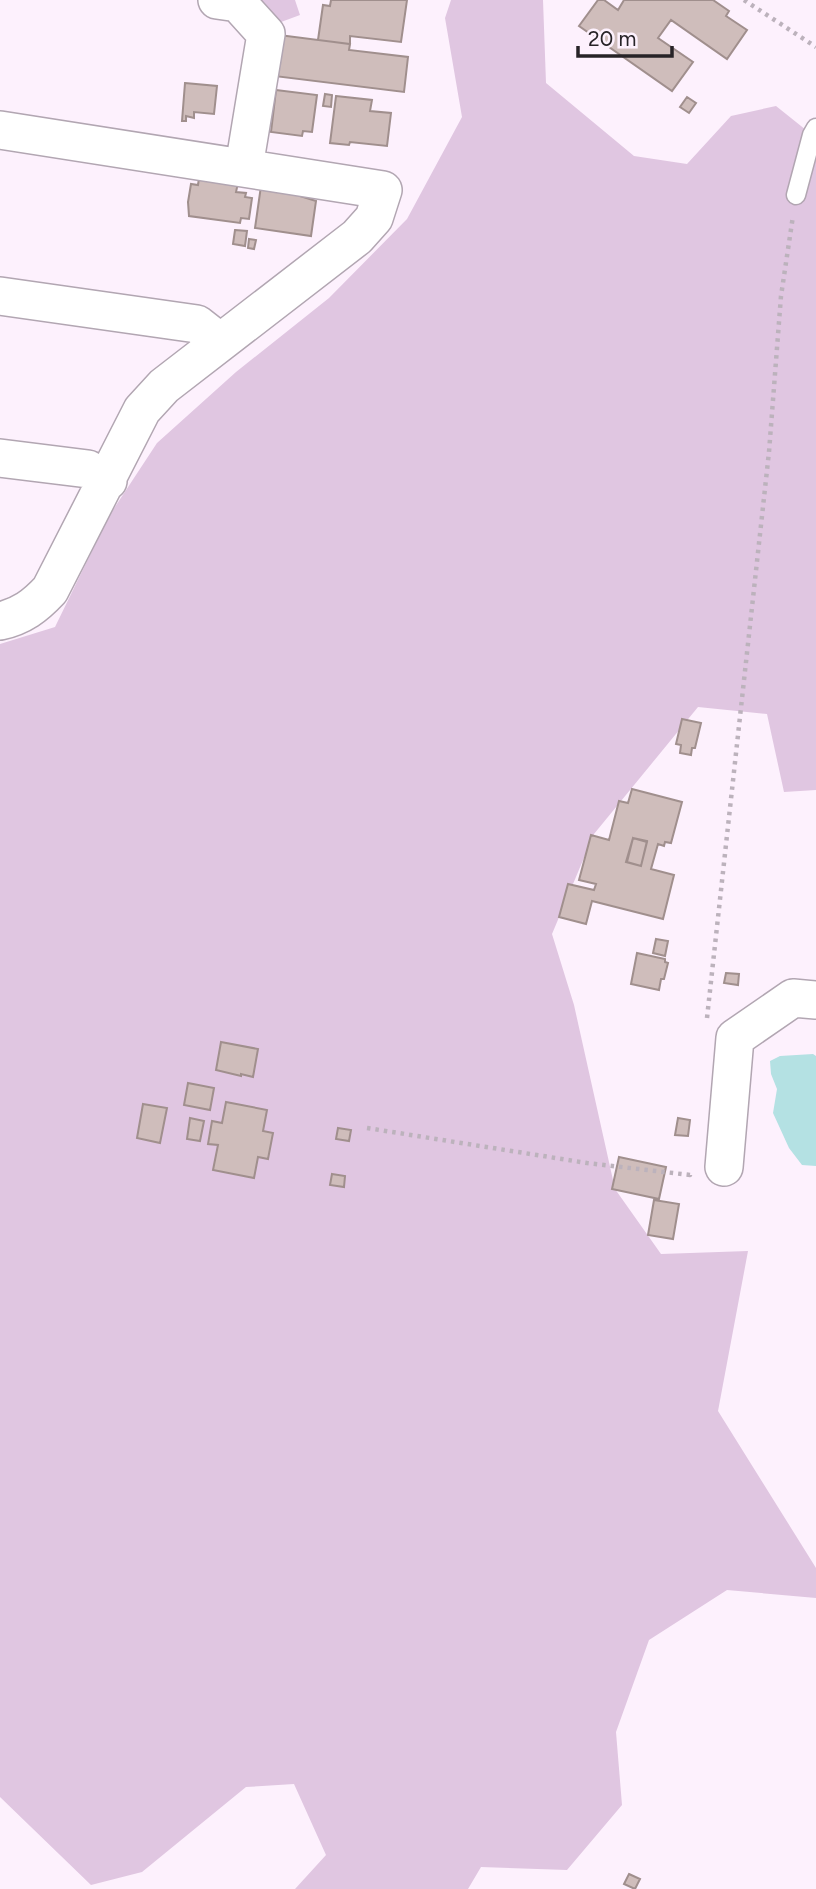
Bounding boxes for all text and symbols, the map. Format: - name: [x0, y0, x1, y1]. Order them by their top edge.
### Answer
- scale bar: [578, 14, 672, 58]
- text: 20 m: [588, 26, 636, 51]

